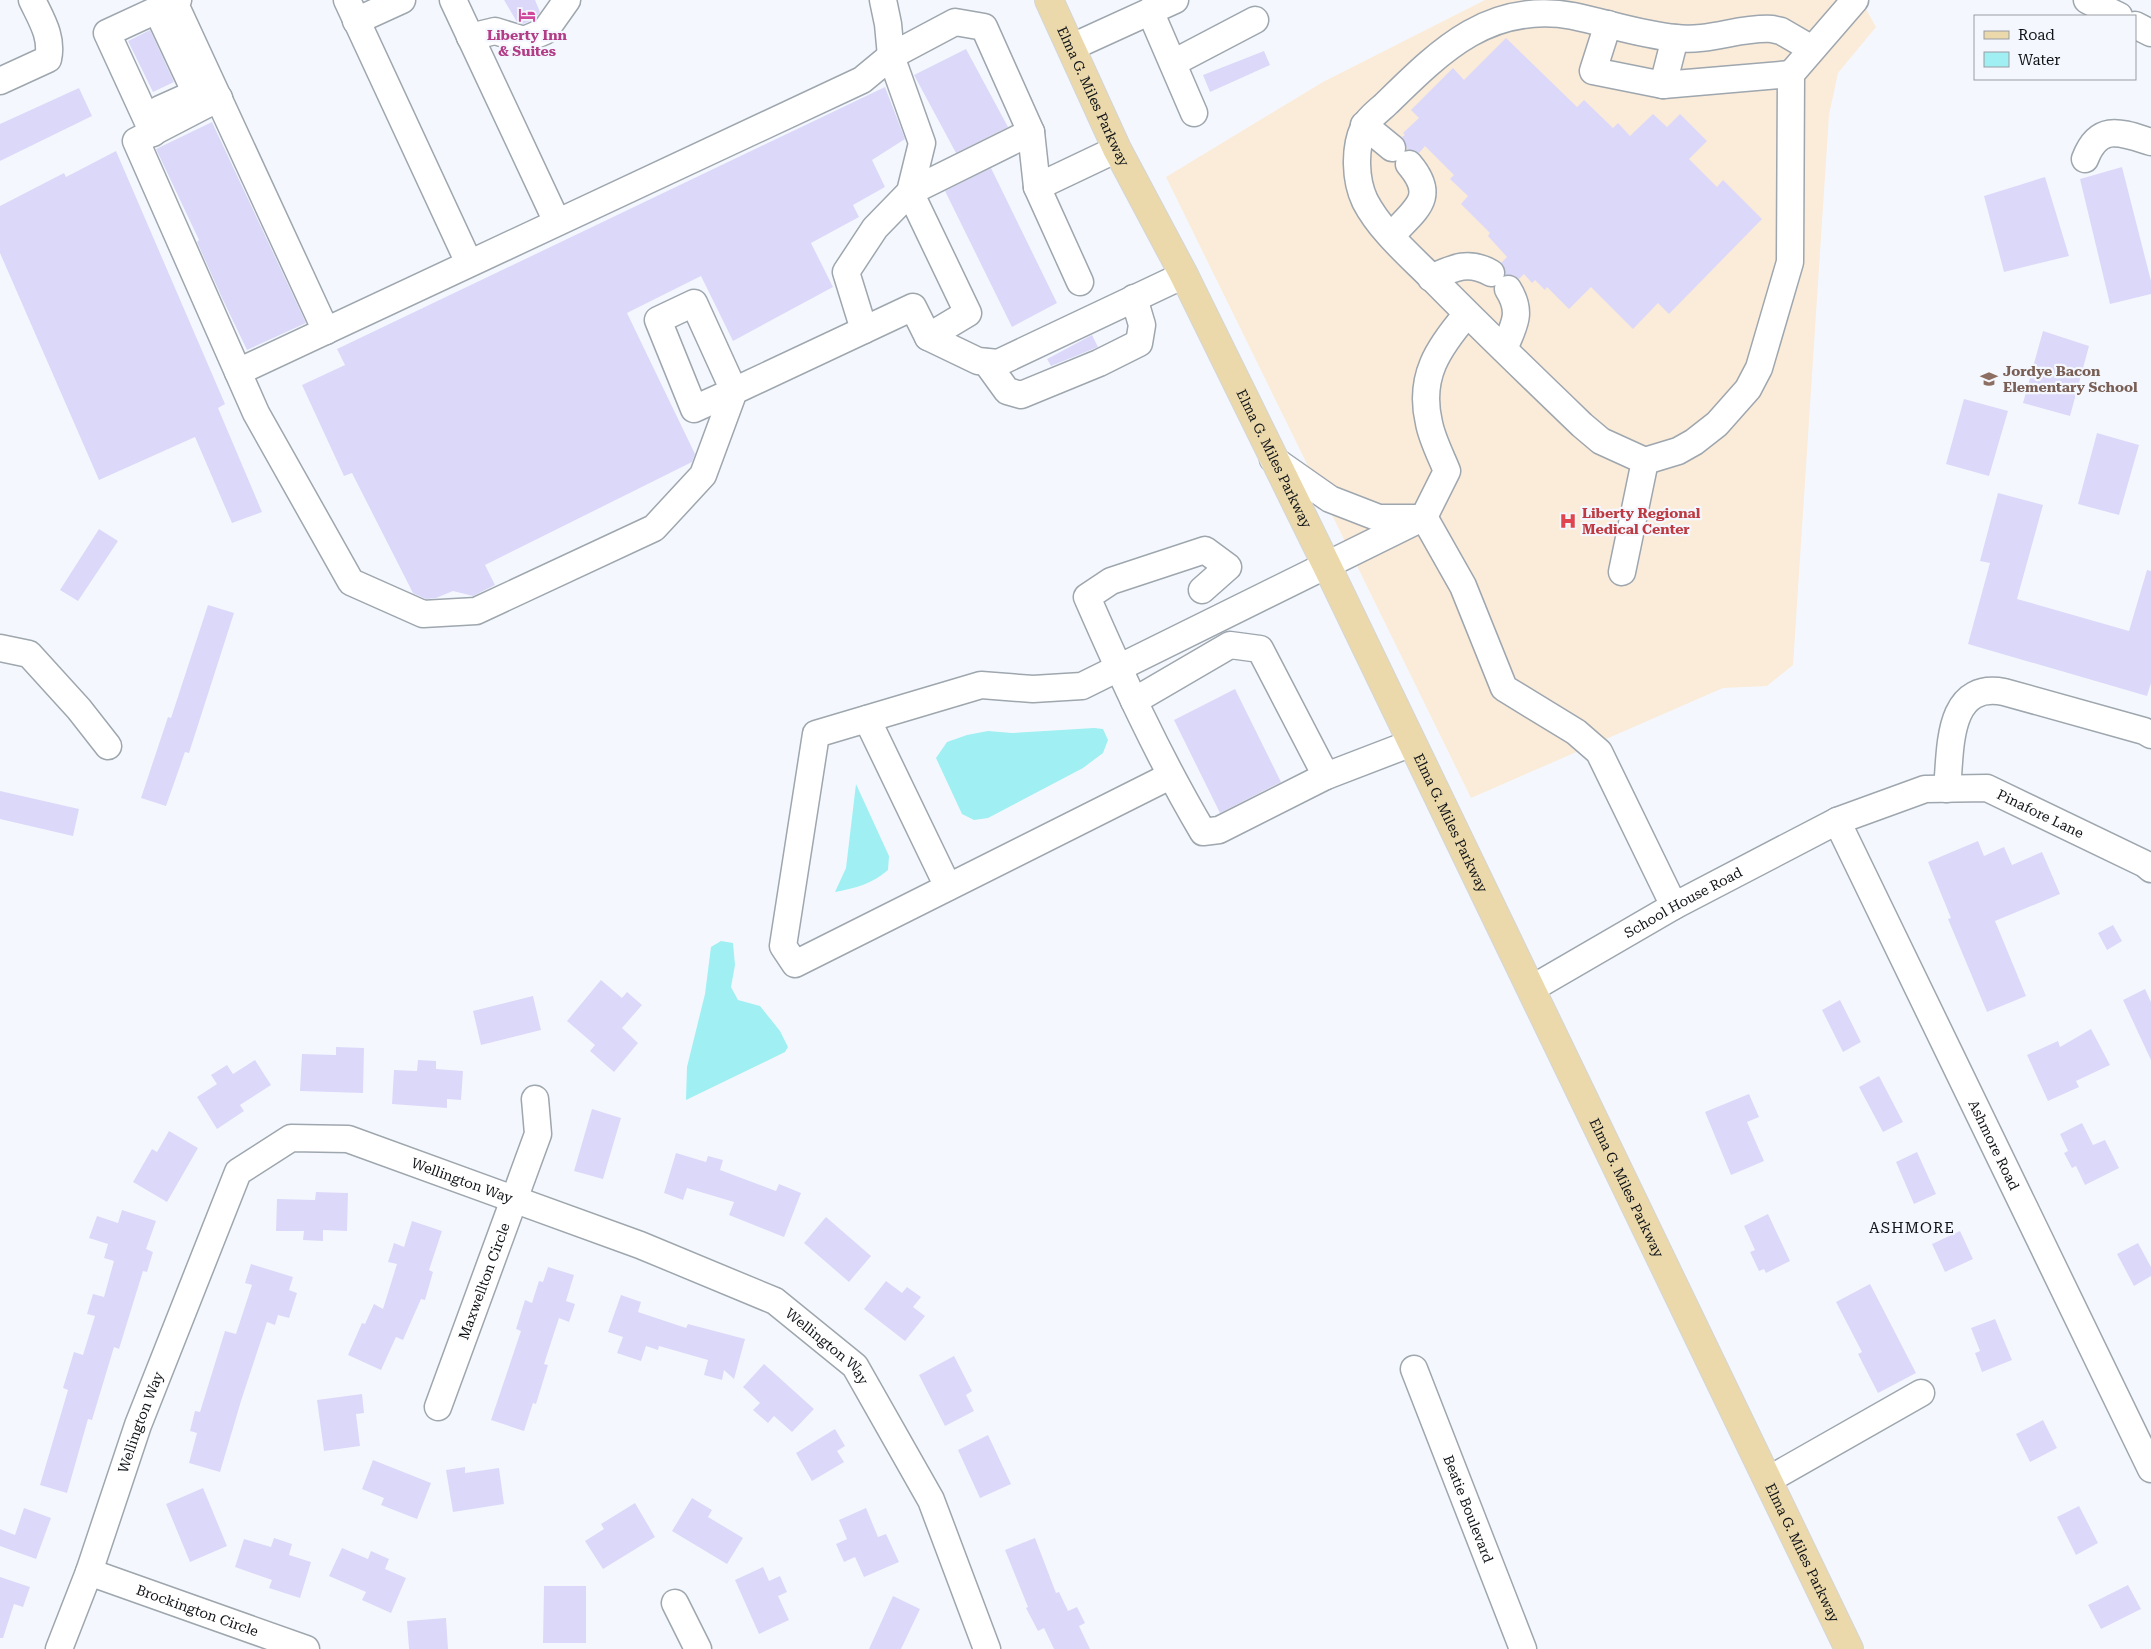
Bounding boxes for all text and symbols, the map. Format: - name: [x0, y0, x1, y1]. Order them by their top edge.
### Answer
- hotel icon: Liberty Inn & Suites: [517, 5, 537, 25]
- legend: [1974, 15, 2136, 80]
- street label: Elma G. Miles Parkway: [1054, 24, 1133, 170]
- text: Road: [2018, 26, 2055, 44]
- place label: Liberty Inn & Suites: [487, 27, 568, 59]
- text: Water: [2018, 51, 2060, 69]
- place label: Jordye Bacon Elementary School: [2003, 363, 2138, 395]
- school or university icon: Jordye Bacon Elementary School: [1979, 369, 1999, 389]
- street label: Elma G. Miles Parkway: [1233, 387, 1315, 531]
- place label: Liberty Regional Medical Center: [1582, 505, 1701, 537]
- hospital icon: Liberty Regional Medical Center: [1558, 511, 1578, 531]
- street label: Elma G. Miles Parkway: [1411, 751, 1491, 896]
- street label: Pinafore Lane: [1994, 786, 2086, 841]
- street label: School House Road: [1621, 864, 1745, 941]
- street label: Ashmore Road: [1965, 1097, 2023, 1193]
- street label: Elma G. Miles Parkway: [1586, 1116, 1667, 1261]
- street label: Wellington Way: [409, 1155, 516, 1206]
- district label: ASHMORE: [1869, 1219, 1955, 1237]
- street label: Maxwellton Circle: [455, 1220, 513, 1342]
- street label: Wellington Way: [782, 1305, 872, 1388]
- street label: Wellington Way: [115, 1368, 167, 1475]
- street label: Beatie Boulevard: [1440, 1453, 1497, 1565]
- street label: Elma G. Miles Parkway: [1762, 1480, 1843, 1625]
- street label: Brockington Circle: [134, 1581, 261, 1640]

